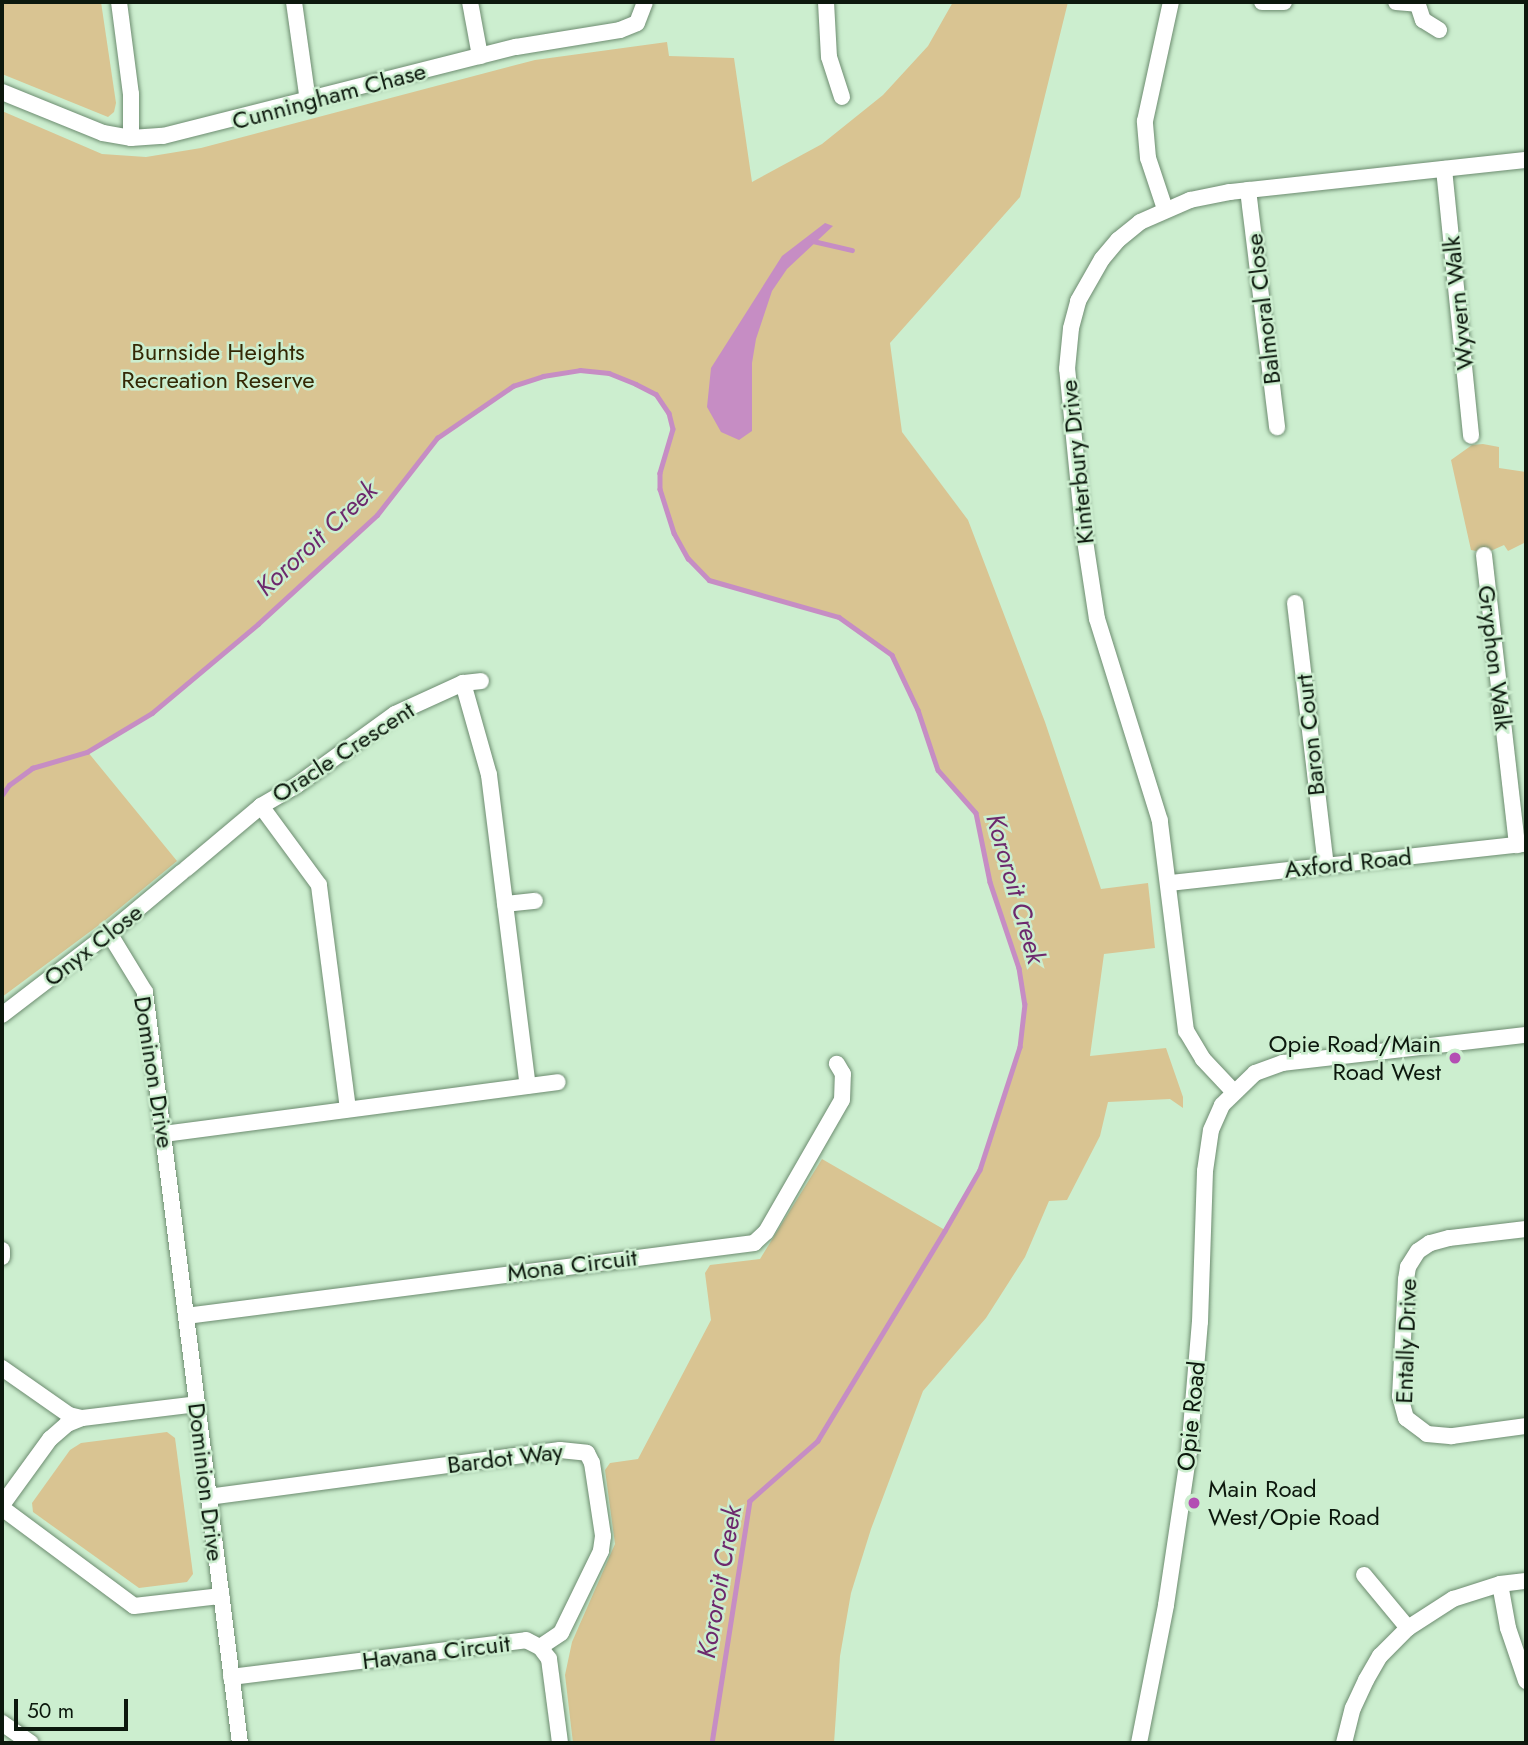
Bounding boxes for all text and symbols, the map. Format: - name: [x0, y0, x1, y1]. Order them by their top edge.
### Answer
- street label: Cunningham Chase: [229, 56, 429, 136]
- street label: Balmoral Close: [1239, 232, 1287, 386]
- street label: Wyvern Walk: [1437, 235, 1479, 371]
- park label: Burnside Heights Recreation Reserve: [121, 338, 315, 394]
- street label: Kinterbury Drive: [1054, 378, 1100, 546]
- water label: Kororoit Creek: [250, 475, 384, 603]
- street label: Gryphon Walk: [1472, 584, 1518, 732]
- street label: Baron Court: [1289, 673, 1331, 797]
- street label: Oracle Crescent: [266, 695, 420, 809]
- water label: Kororoit Creek: [979, 810, 1051, 968]
- street label: Axford Road: [1283, 842, 1413, 884]
- street label: Onyx Close: [38, 898, 148, 992]
- street label: Dominon Drive: [128, 994, 180, 1150]
- place label: Opie Road/Main Road West: [1269, 1030, 1441, 1086]
- marker: Opie Road/Main Road West: [1447, 1050, 1463, 1066]
- street label: Mona Circuit: [505, 1243, 639, 1287]
- street label: Entally Drive: [1389, 1278, 1423, 1404]
- street label: Opie Road: [1171, 1360, 1211, 1472]
- street label: Dominion Drive: [182, 1401, 230, 1563]
- street label: Bardot Way: [446, 1437, 564, 1479]
- place label: Main Road West/Opie Road: [1208, 1475, 1380, 1531]
- marker: Main Road West/Opie Road: [1186, 1495, 1202, 1511]
- water label: Kororoit Creek: [691, 1503, 749, 1661]
- street label: Havana Circuit: [360, 1629, 512, 1675]
- scale bar: [18, 1686, 131, 1730]
- text: 50 m: [27, 1696, 74, 1726]

